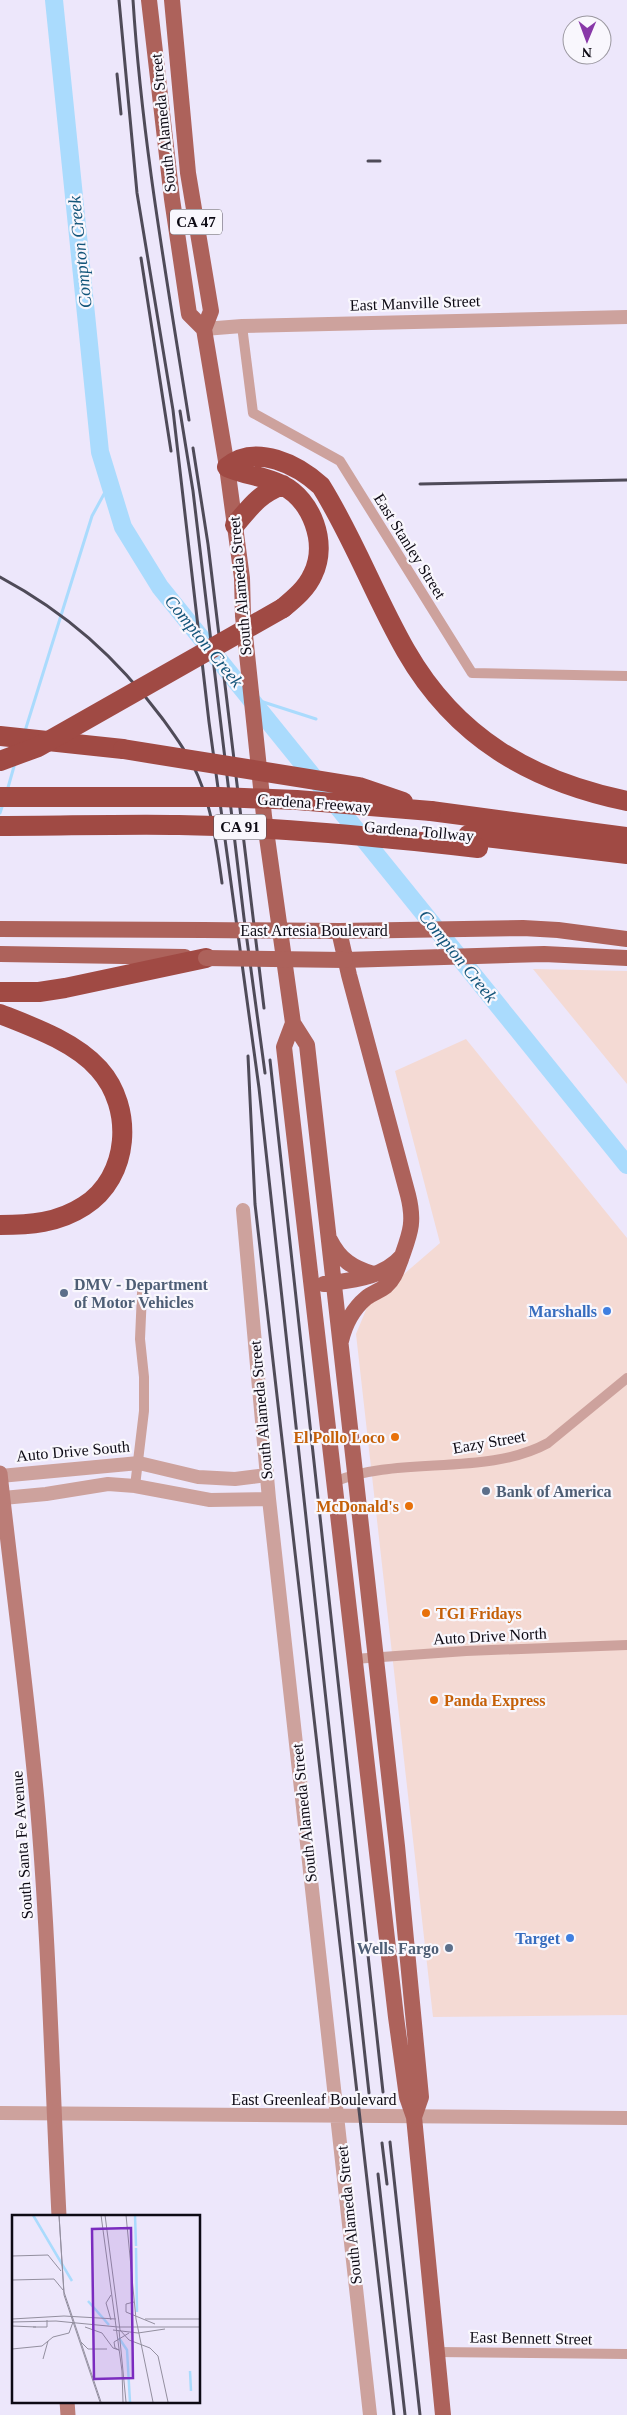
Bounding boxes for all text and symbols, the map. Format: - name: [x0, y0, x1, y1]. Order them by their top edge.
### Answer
- north arrow: [562, 15, 612, 65]
- text: N: [582, 45, 592, 60]
- street label: South Alameda Street: [147, 52, 179, 193]
- water label: Compton Creek: [64, 194, 96, 309]
- road number: CA 47: [170, 210, 222, 234]
- street label: East Manville Street: [349, 292, 481, 314]
- street label: East Stanley Street: [370, 490, 450, 603]
- street label: South Alameda Street: [225, 515, 255, 656]
- water label: Compton Creek: [161, 591, 248, 692]
- street label: Gardena Freeway: [257, 791, 371, 816]
- road number: CA 91: [214, 814, 266, 840]
- street label: Gardena Tollway: [363, 818, 475, 845]
- water label: Compton Creek: [415, 906, 502, 1007]
- street label: East Artesia Boulevard: [240, 922, 388, 939]
- place label: DMV - Department of Motor Vehicles: [74, 1276, 209, 1311]
- marker: DMV - Department of Motor Vehicles: [58, 1287, 70, 1299]
- place label: Marshalls: [529, 1303, 597, 1320]
- marker: Marshalls: [601, 1305, 613, 1317]
- street label: South Alameda Street: [246, 1339, 276, 1480]
- street label: Eazy Street: [451, 1427, 527, 1458]
- place label: El Pollo Loco: [293, 1429, 385, 1446]
- marker: El Pollo Loco: [389, 1431, 401, 1443]
- street label: Auto Drive South: [16, 1438, 130, 1464]
- place label: Bank of America: [496, 1483, 612, 1500]
- marker: Bank of America: [480, 1485, 492, 1497]
- place label: McDonald's: [316, 1498, 399, 1515]
- marker: McDonald's: [403, 1500, 415, 1512]
- place label: TGI Fridays: [436, 1605, 522, 1623]
- marker: TGI Fridays: [420, 1607, 432, 1619]
- street label: Auto Drive North: [433, 1625, 547, 1647]
- place label: Panda Express: [444, 1692, 546, 1710]
- marker: Panda Express: [428, 1694, 440, 1706]
- street label: South Alameda Street: [288, 1742, 320, 1883]
- street label: South Santa Fe Avenue: [8, 1770, 36, 1920]
- place label: Target: [515, 1930, 561, 1948]
- marker: Target: [564, 1932, 576, 1944]
- place label: Wells Fargo: [357, 1940, 439, 1958]
- marker: Wells Fargo: [443, 1942, 455, 1954]
- street label: East Greenleaf Boulevard: [231, 2091, 397, 2108]
- street label: South Alameda Street: [333, 2144, 365, 2285]
- inset map: [12, 2215, 200, 2402]
- street label: East Bennett Street: [470, 2328, 593, 2348]

